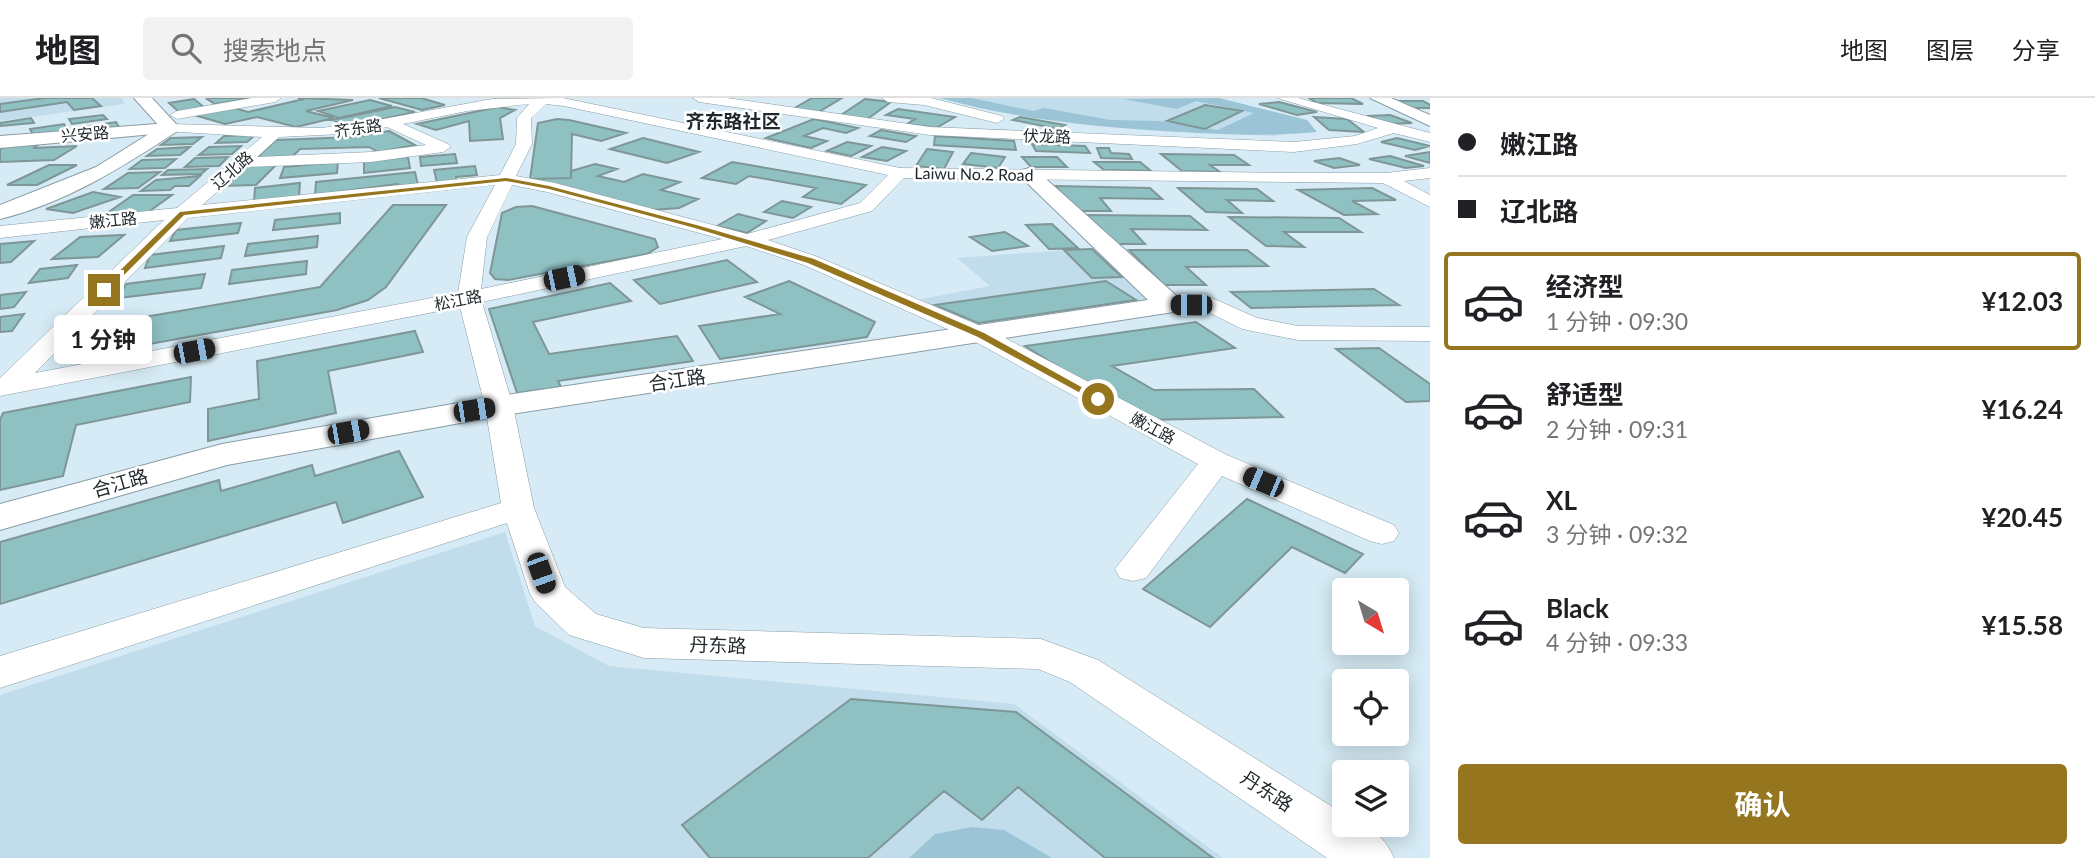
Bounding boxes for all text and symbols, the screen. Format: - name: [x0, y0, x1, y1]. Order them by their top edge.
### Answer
- search box: [143, 17, 633, 80]
- text: 地图: [35, 29, 101, 69]
- icon: search: [167, 29, 205, 67]
- text: 搜索地点: [223, 34, 327, 66]
- text: 地图: [1840, 35, 1888, 64]
- text: 图层: [1926, 35, 1974, 64]
- text: 分享: [2012, 35, 2060, 64]
- district label: 齐东路社区: [685, 109, 781, 132]
- street label: 齐东路: [333, 115, 383, 140]
- street label: 兴安路: [60, 122, 110, 145]
- street label: 伏龙路: [1023, 125, 1071, 146]
- text: 嫩江路: [1500, 128, 1578, 160]
- street label: 辽北路: [207, 147, 256, 193]
- street label: Laiwu No.2 Road: [914, 163, 1034, 184]
- text: 辽北路: [1500, 195, 1578, 227]
- street label: 嫩江路: [88, 208, 138, 231]
- car: [542, 263, 587, 293]
- icon: car: [1462, 270, 1525, 333]
- text: 经济型: [1546, 270, 1624, 302]
- route end: [88, 274, 120, 306]
- text: ¥12.03: [1981, 285, 2063, 317]
- street label: 松江路: [433, 286, 483, 313]
- car: [1171, 295, 1213, 316]
- text: 1 分钟 · 09:30: [1546, 307, 1688, 335]
- callout: 1 分钟: [55, 314, 153, 364]
- text: 1 分钟: [71, 325, 135, 353]
- car: [172, 337, 217, 365]
- street label: 合江路: [647, 364, 707, 395]
- icon: car: [1462, 378, 1525, 441]
- text: 舒适型: [1546, 378, 1624, 410]
- route start: [1082, 383, 1114, 415]
- text: ¥16.24: [1981, 393, 2063, 425]
- car: [452, 396, 497, 424]
- street label: 嫩江路: [1128, 408, 1179, 447]
- text: 2 分钟 · 09:31: [1546, 415, 1688, 443]
- car: [326, 418, 371, 446]
- street label: 合江路: [89, 464, 150, 501]
- car: [1240, 464, 1287, 500]
- text: XL: [1546, 484, 1577, 516]
- icon: car: [1462, 486, 1525, 549]
- text: ¥20.45: [1981, 501, 2063, 533]
- text: 3 分钟 · 09:32: [1546, 520, 1688, 548]
- car: [524, 550, 559, 596]
- north arrow: [1332, 578, 1409, 654]
- map controls: [1332, 578, 1409, 837]
- text: Black: [1546, 592, 1609, 624]
- icon: car: [1462, 594, 1525, 657]
- text: ¥15.58: [1981, 609, 2063, 641]
- text: 4 分钟 · 09:33: [1546, 628, 1688, 656]
- street label: 丹东路: [689, 632, 747, 657]
- button: locate: [1332, 669, 1409, 746]
- button: layers: [1332, 760, 1409, 837]
- button: 确认: [1458, 764, 2067, 844]
- street label: 丹东路: [1237, 765, 1297, 816]

